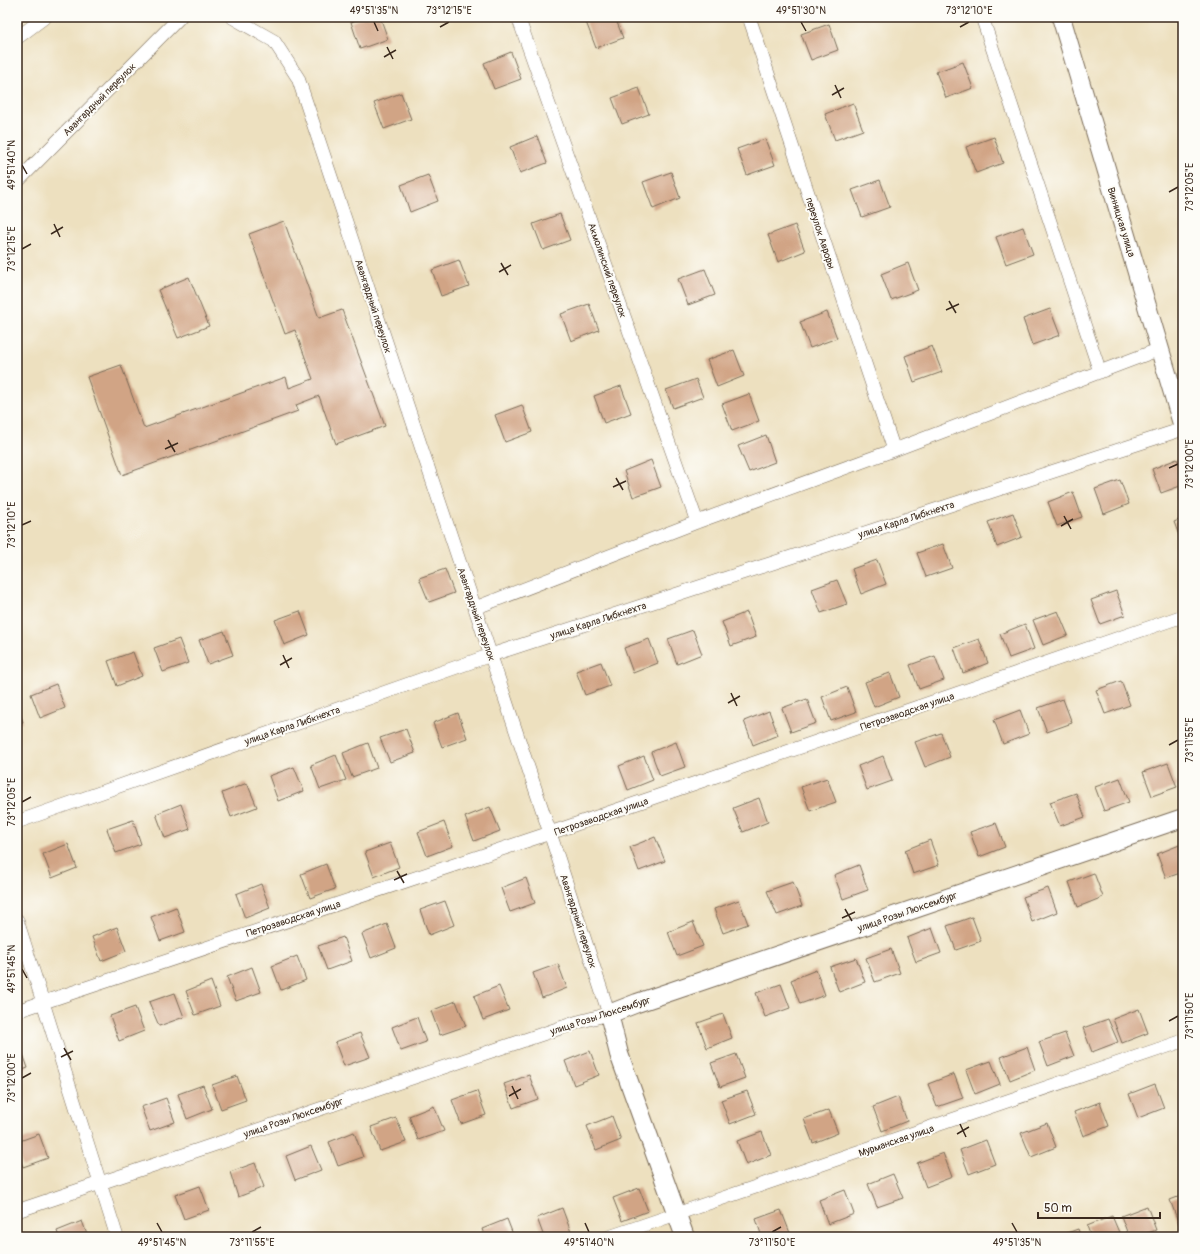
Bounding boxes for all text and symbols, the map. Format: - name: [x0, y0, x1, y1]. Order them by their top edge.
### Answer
- text: 49°51'35"N: [350, 5, 398, 17]
- text: 73°12'15"E: [426, 5, 472, 17]
- text: 49°51'30"N: [776, 5, 826, 17]
- text: 73°12'10"E: [946, 5, 992, 17]
- street label: Авангардный переулок: [61, 61, 139, 139]
- text: 49°51'40"N: [6, 140, 18, 190]
- text: 73°12'05"E: [1184, 163, 1196, 211]
- street label: Винницкая улица: [1105, 186, 1137, 259]
- street label: переулок Авроры: [803, 196, 837, 271]
- street label: Акмолинский переулок: [585, 221, 629, 319]
- text: 73°12'15"E: [6, 226, 18, 272]
- street label: Авангардный переулок: [352, 258, 394, 355]
- text: 73°12'00"E: [1184, 439, 1196, 489]
- street label: улица Карла Либкнехта: [856, 499, 956, 541]
- text: 73°12'10"E: [6, 502, 18, 548]
- street label: Авангардный переулок: [454, 566, 498, 663]
- street label: улица Карла Либкнехта: [548, 600, 648, 642]
- street label: Петрозаводская улица: [859, 690, 956, 734]
- street label: улица Карла Либкнехта: [242, 704, 342, 748]
- text: 73°11'55"E: [1184, 717, 1196, 763]
- text: 73°12'05"E: [6, 778, 18, 826]
- street label: Петрозаводская улица: [553, 795, 650, 839]
- street label: Авангардный переулок: [557, 873, 599, 970]
- street label: улица Розы Люксембург: [855, 889, 959, 935]
- street label: Петрозаводская улица: [245, 898, 342, 940]
- text: 49°51'45"N: [6, 944, 18, 993]
- text: 73°11'50"E: [1184, 993, 1196, 1039]
- street label: улица Розы Люксембург: [548, 994, 652, 1038]
- text: 73°12'00"E: [6, 1053, 18, 1103]
- street label: улица Розы Люксембург: [241, 1095, 345, 1141]
- street label: Мурманская улица: [857, 1122, 936, 1159]
- scale bar: [1038, 1194, 1160, 1220]
- text: 50 m: [1044, 1201, 1072, 1216]
- text: 49°51'45"N: [138, 1237, 187, 1249]
- text: 73°11'55"E: [229, 1237, 275, 1249]
- text: 49°51'40"N: [564, 1237, 614, 1249]
- text: 73°11'50"E: [749, 1237, 795, 1249]
- text: 49°51'35"N: [993, 1237, 1041, 1249]

